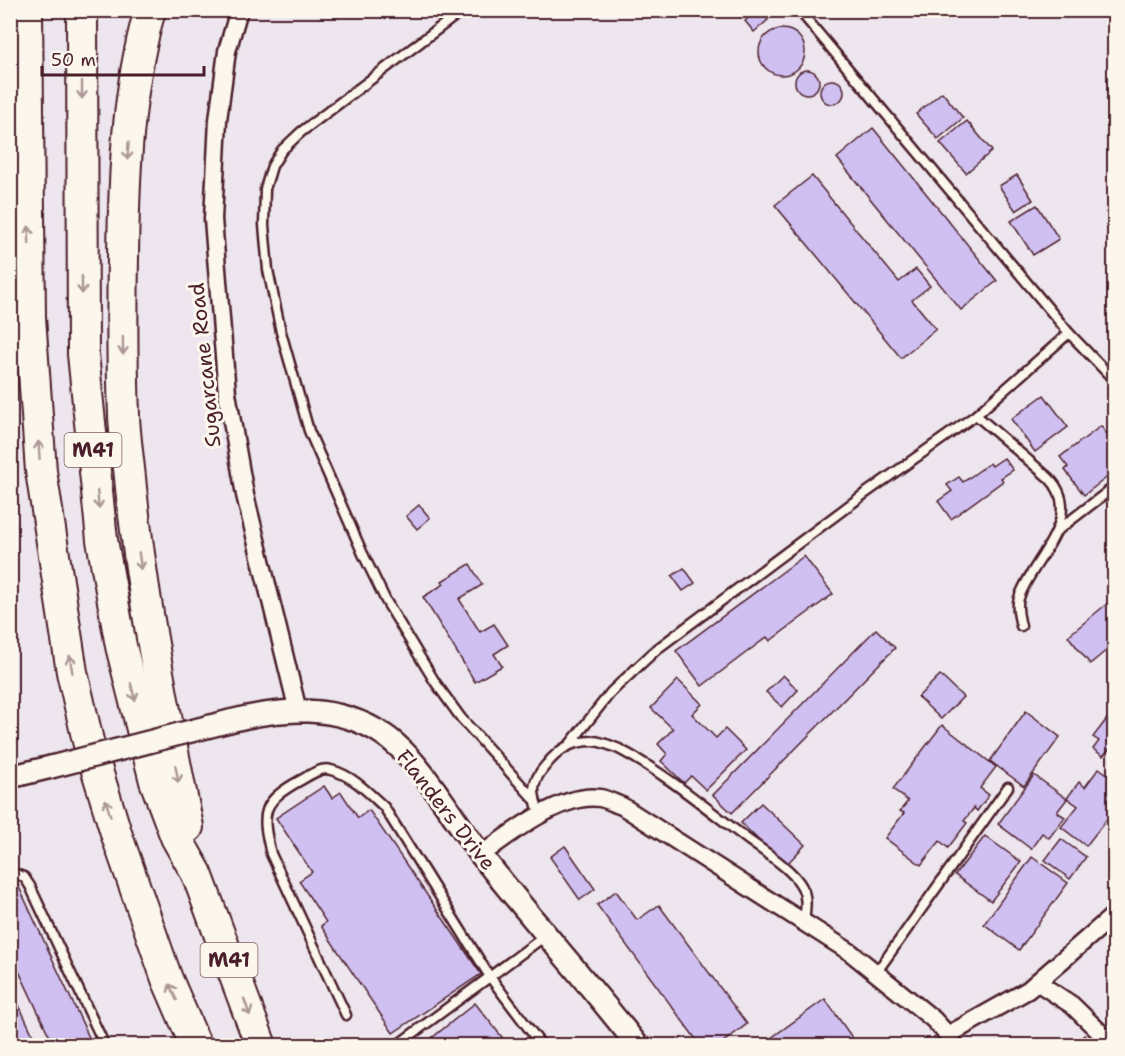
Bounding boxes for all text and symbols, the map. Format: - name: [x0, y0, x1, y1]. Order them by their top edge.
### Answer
- scale bar: [42, 39, 204, 77]
- text: 50 m: [51, 48, 96, 72]
- one-way arrow: [76, 79, 88, 99]
- one-way arrow: [122, 141, 133, 160]
- one-way arrow: [23, 225, 35, 245]
- one-way arrow: [76, 274, 88, 294]
- street label: Sugarcane Road: [182, 281, 228, 449]
- one-way arrow: [117, 335, 129, 355]
- road number: M41: [64, 433, 122, 467]
- one-way arrow: [33, 441, 44, 461]
- one-way arrow: [93, 490, 104, 510]
- one-way arrow: [135, 550, 146, 570]
- one-way arrow: [65, 654, 76, 674]
- one-way arrow: [127, 682, 139, 701]
- street label: Flanders Drive: [390, 744, 502, 876]
- one-way arrow: [172, 763, 183, 783]
- one-way arrow: [102, 799, 113, 818]
- road number: M41: [200, 943, 258, 977]
- one-way arrow: [167, 983, 178, 1001]
- one-way arrow: [242, 997, 253, 1016]

